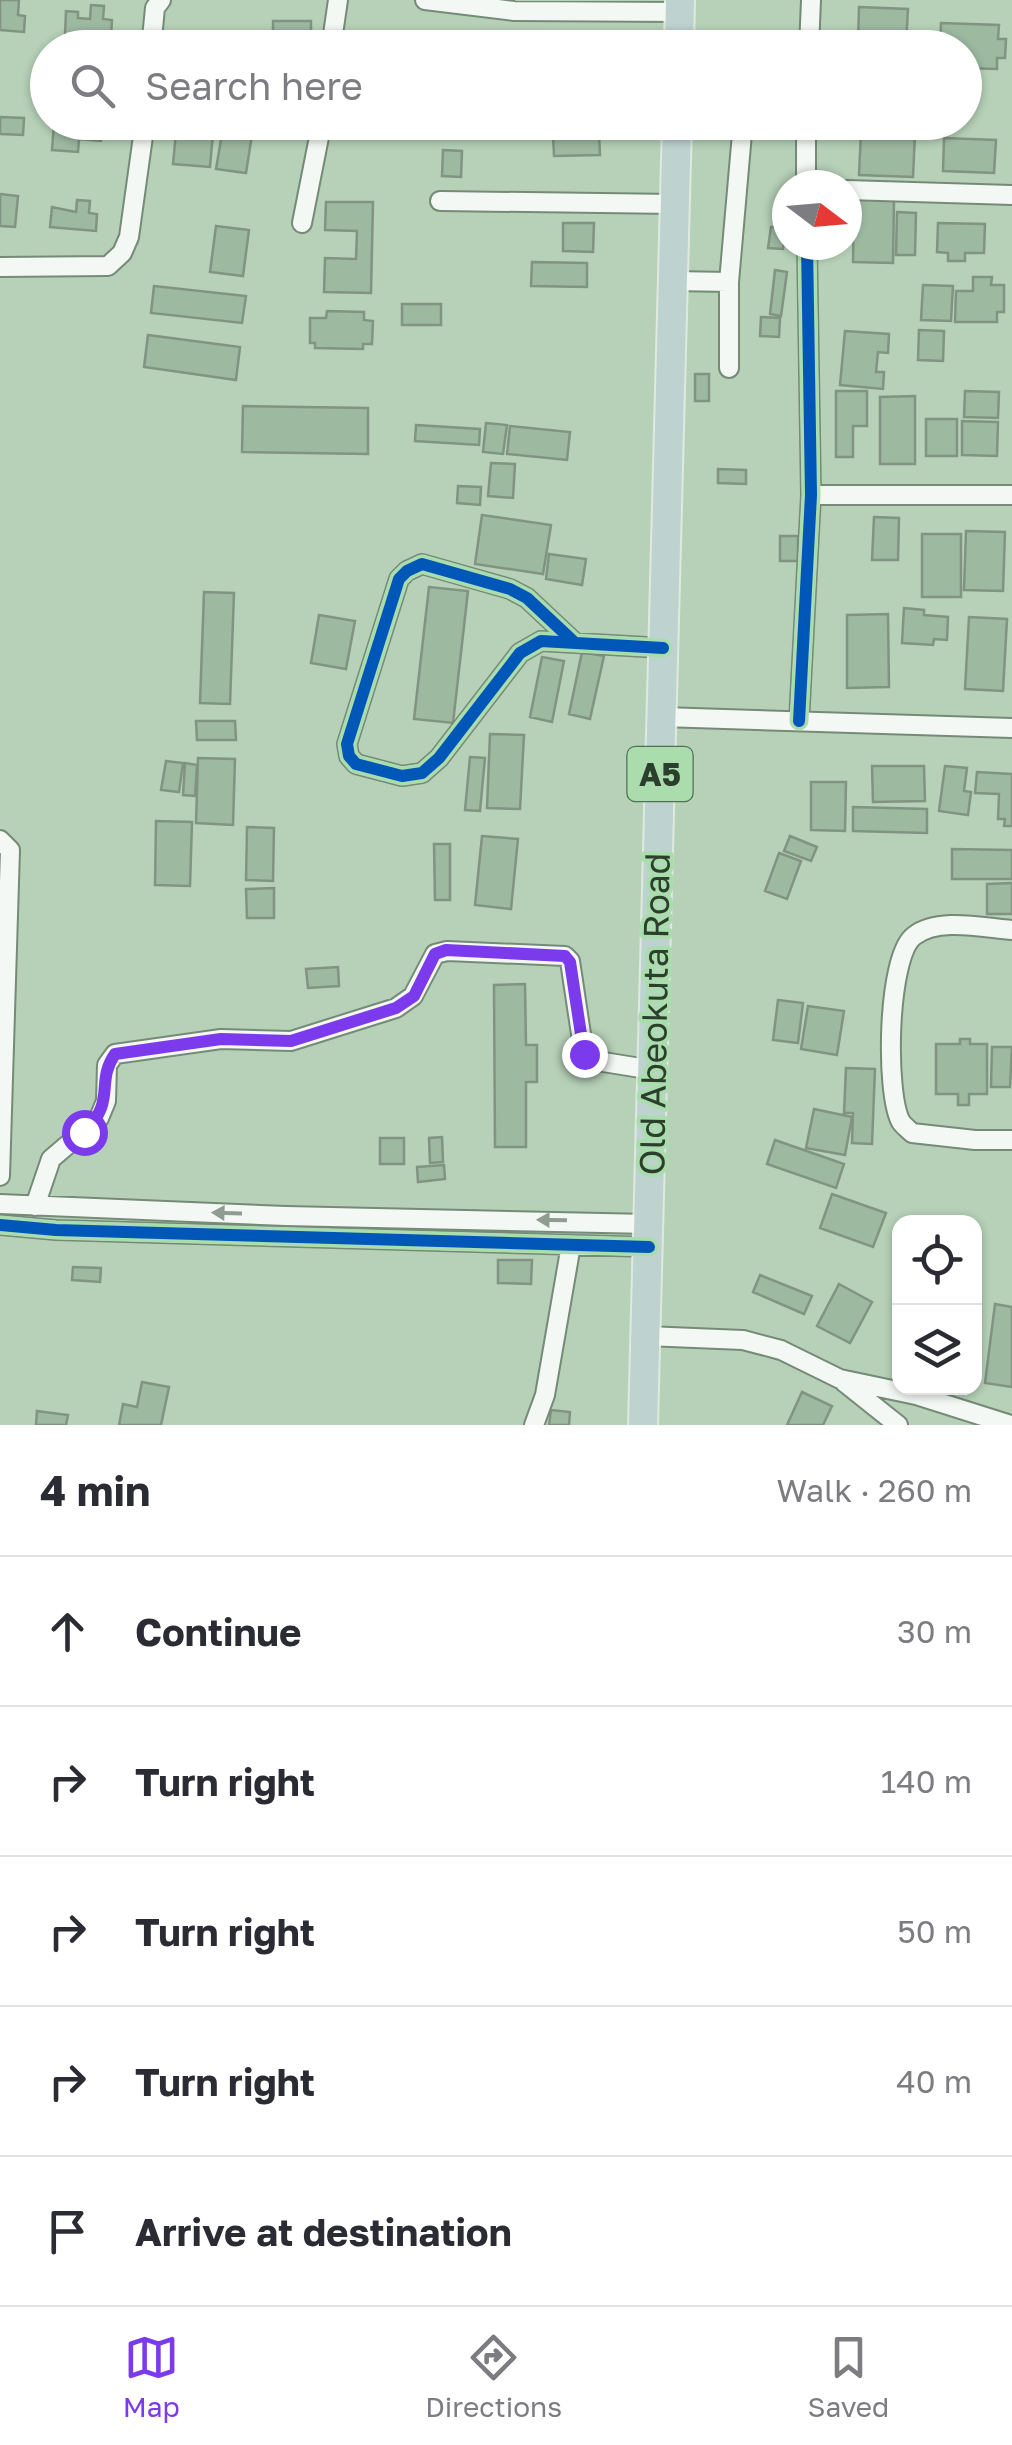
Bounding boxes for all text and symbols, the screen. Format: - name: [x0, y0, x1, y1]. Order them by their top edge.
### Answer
- search box: [30, 30, 982, 140]
- icon: search: [65, 58, 120, 113]
- text: Search here: [145, 63, 363, 108]
- north arrow: [772, 170, 862, 260]
- road number: A5: [628, 747, 692, 801]
- street label: Old Abeokuta Road: [630, 852, 678, 1176]
- route end: [562, 1032, 608, 1078]
- route start: [62, 1110, 108, 1156]
- one-way arrow: [210, 1205, 242, 1221]
- one-way arrow: [535, 1211, 567, 1227]
- map controls: [892, 1215, 982, 1395]
- button: locate: [892, 1215, 982, 1305]
- button: layers: [892, 1305, 982, 1395]
- text: 4 min: [40, 1465, 150, 1515]
- text: Walk · 260 m: [776, 1471, 972, 1509]
- icon: ahead: [40, 1604, 95, 1659]
- text: Continue: [135, 1609, 301, 1654]
- text: 30 m: [897, 1612, 972, 1650]
- icon: right: [40, 1754, 95, 1809]
- text: Turn right: [135, 1759, 315, 1804]
- text: 140 m: [881, 1762, 972, 1800]
- icon: right: [40, 1904, 95, 1959]
- text: Turn right: [135, 1909, 315, 1954]
- text: 50 m: [897, 1912, 972, 1950]
- icon: right: [40, 2054, 95, 2109]
- text: Turn right: [135, 2059, 315, 2104]
- text: 40 m: [896, 2062, 972, 2100]
- icon: arrive: [40, 2204, 95, 2259]
- text: Arrive at destination: [135, 2209, 512, 2254]
- tab: Map: [123, 2330, 180, 2423]
- tab: Directions: [425, 2330, 562, 2423]
- tab: Saved: [807, 2330, 889, 2423]

